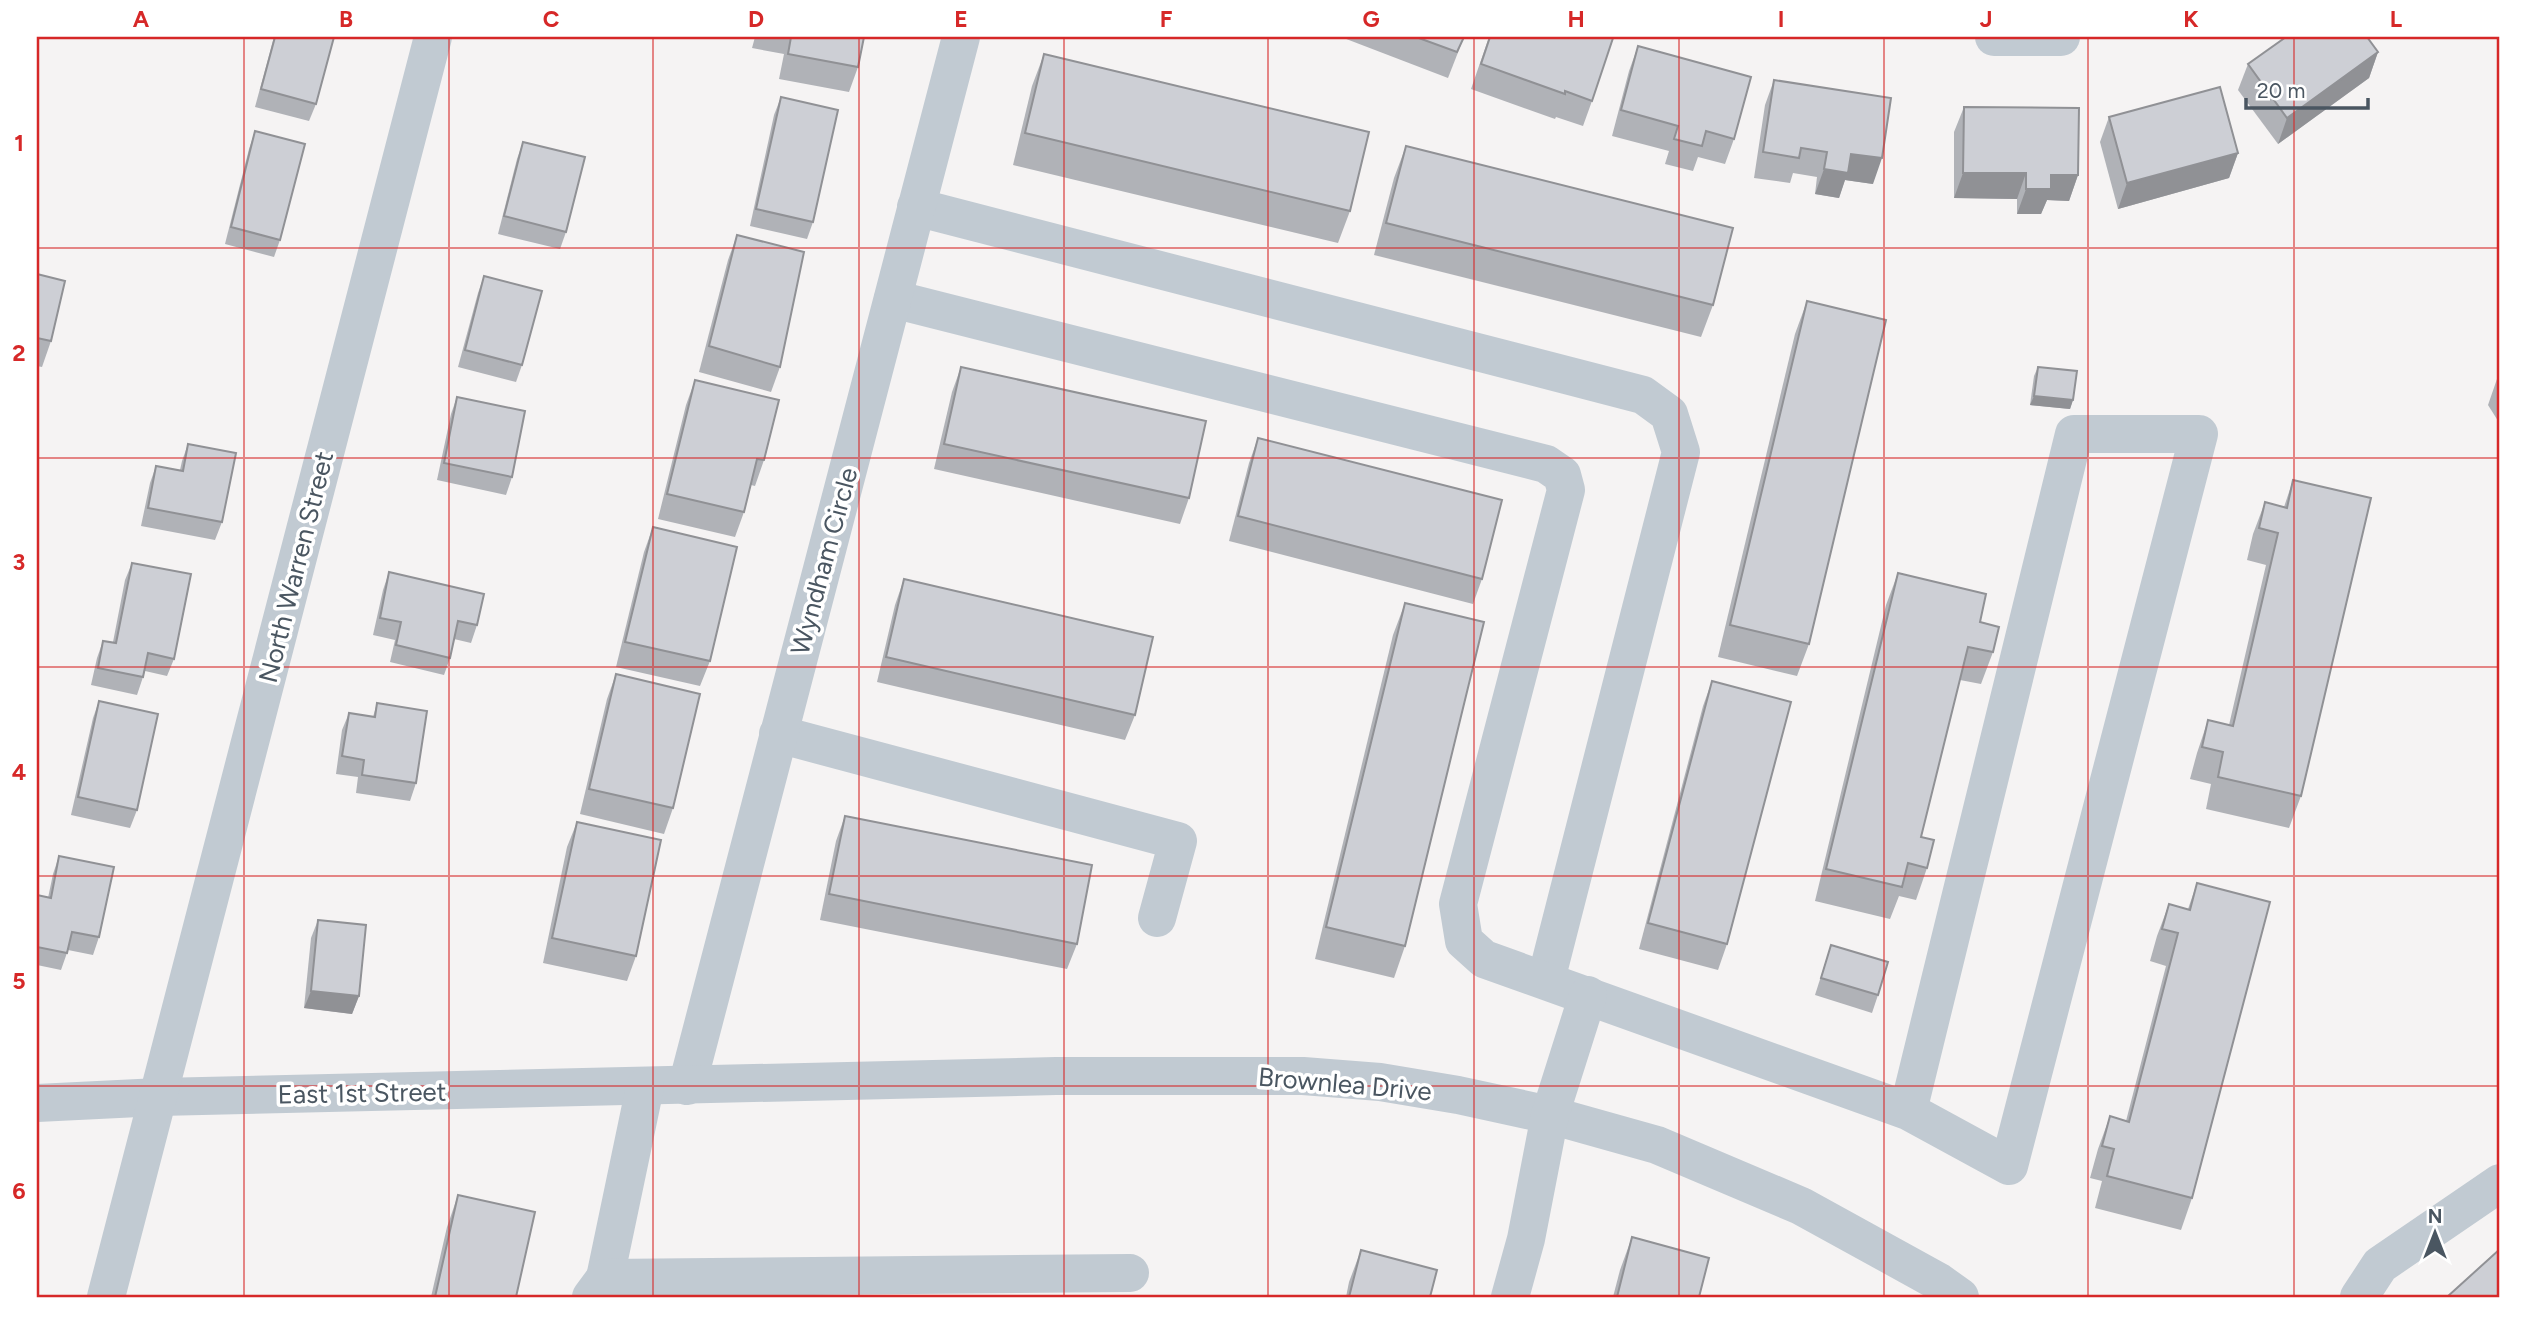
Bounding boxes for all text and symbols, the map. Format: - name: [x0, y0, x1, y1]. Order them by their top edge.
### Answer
- text: A: [133, 5, 150, 33]
- text: B: [339, 5, 353, 33]
- text: C: [543, 5, 560, 33]
- text: D: [748, 5, 764, 33]
- text: E: [954, 5, 968, 33]
- text: F: [1160, 5, 1173, 33]
- text: G: [1362, 5, 1380, 33]
- text: H: [1567, 5, 1585, 33]
- text: I: [1778, 5, 1784, 33]
- text: J: [1980, 5, 1992, 33]
- text: K: [2183, 5, 2199, 33]
- text: L: [2390, 5, 2402, 33]
- scale bar: [2246, 66, 2369, 110]
- text: 20 m: [2257, 78, 2305, 103]
- text: 1: [14, 129, 24, 157]
- text: 2: [12, 339, 26, 367]
- street label: North Warren Street: [252, 448, 340, 686]
- street label: Wyndham Circle: [784, 464, 864, 658]
- text: 3: [13, 548, 25, 576]
- text: 4: [12, 758, 26, 786]
- text: 5: [12, 967, 26, 995]
- street label: Brownlea Drive: [1257, 1060, 1433, 1108]
- street label: East 1st Street: [277, 1076, 447, 1110]
- text: 6: [12, 1177, 26, 1205]
- north arrow: [2400, 1198, 2470, 1268]
- text: N: [2428, 1205, 2442, 1228]

